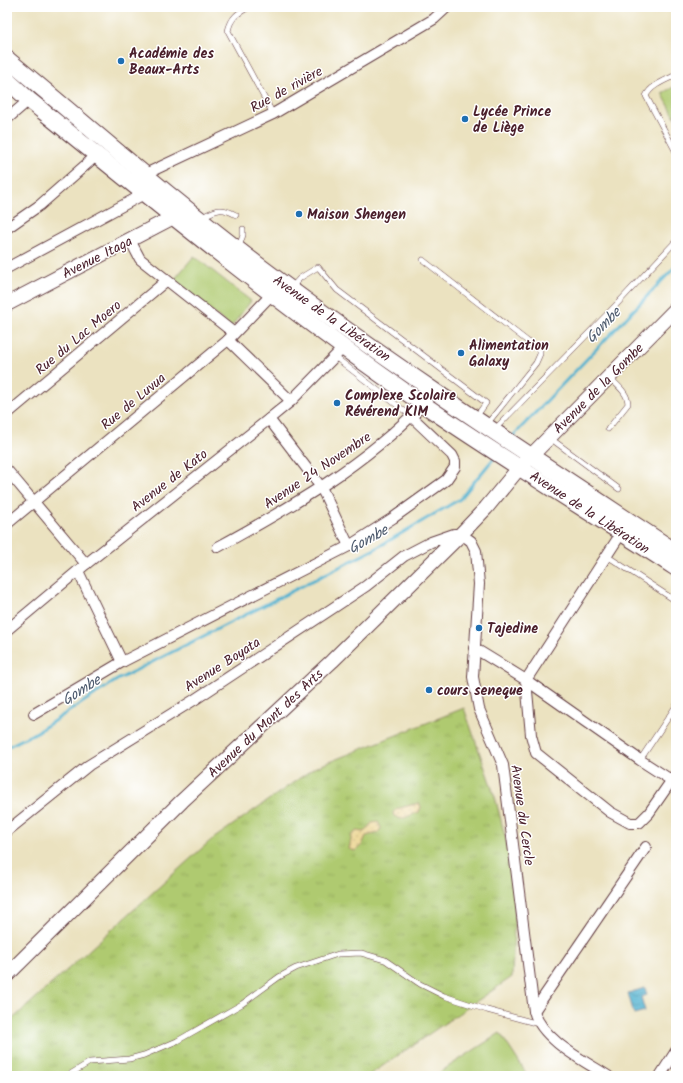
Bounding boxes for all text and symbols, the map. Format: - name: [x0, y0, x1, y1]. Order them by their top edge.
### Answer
- place label: Académie des Beaux-Arts: [129, 43, 214, 81]
- marker: Académie des Beaux-Arts: [116, 56, 126, 66]
- street label: Rue de rivière: [246, 61, 327, 119]
- place label: Lycée Prince de Liège: [473, 101, 551, 139]
- marker: Lycée Prince de Liège: [460, 114, 470, 124]
- place label: Maison Shengen: [307, 204, 406, 226]
- marker: Maison Shengen: [294, 209, 304, 219]
- street label: Avenue Itaga: [58, 231, 136, 285]
- street label: Avenue de la Libération: [268, 270, 395, 368]
- street label: Rue du Lac Moero: [31, 295, 127, 381]
- water label: Gombe: [580, 301, 628, 349]
- place label: Alimentation Galaxy: [469, 335, 549, 373]
- street label: Avenue de la Gombe: [548, 338, 650, 439]
- marker: Alimentation Galaxy: [456, 348, 466, 358]
- street label: Rue de Luvua: [96, 368, 171, 436]
- place label: Complexe Scolaire Révérend KIM: [345, 385, 456, 423]
- marker: Complexe Scolaire Révérend KIM: [332, 398, 342, 408]
- street label: Avenue 24 Novembre: [259, 426, 376, 515]
- street label: Avenue de Kato: [126, 444, 213, 518]
- street label: Avenue de la Libération: [525, 466, 654, 560]
- water label: Gombe: [344, 518, 394, 561]
- place label: Tajedine: [487, 618, 538, 640]
- marker: Tajedine: [474, 623, 484, 633]
- street label: Avenue Boyata: [180, 632, 265, 698]
- street label: Avenue du Mont des Arts: [203, 664, 329, 783]
- water label: Gombe: [57, 669, 107, 712]
- place label: cours seneque: [437, 680, 523, 702]
- marker: cours seneque: [424, 685, 434, 695]
- street label: Avenue du Cercle: [504, 763, 540, 868]

